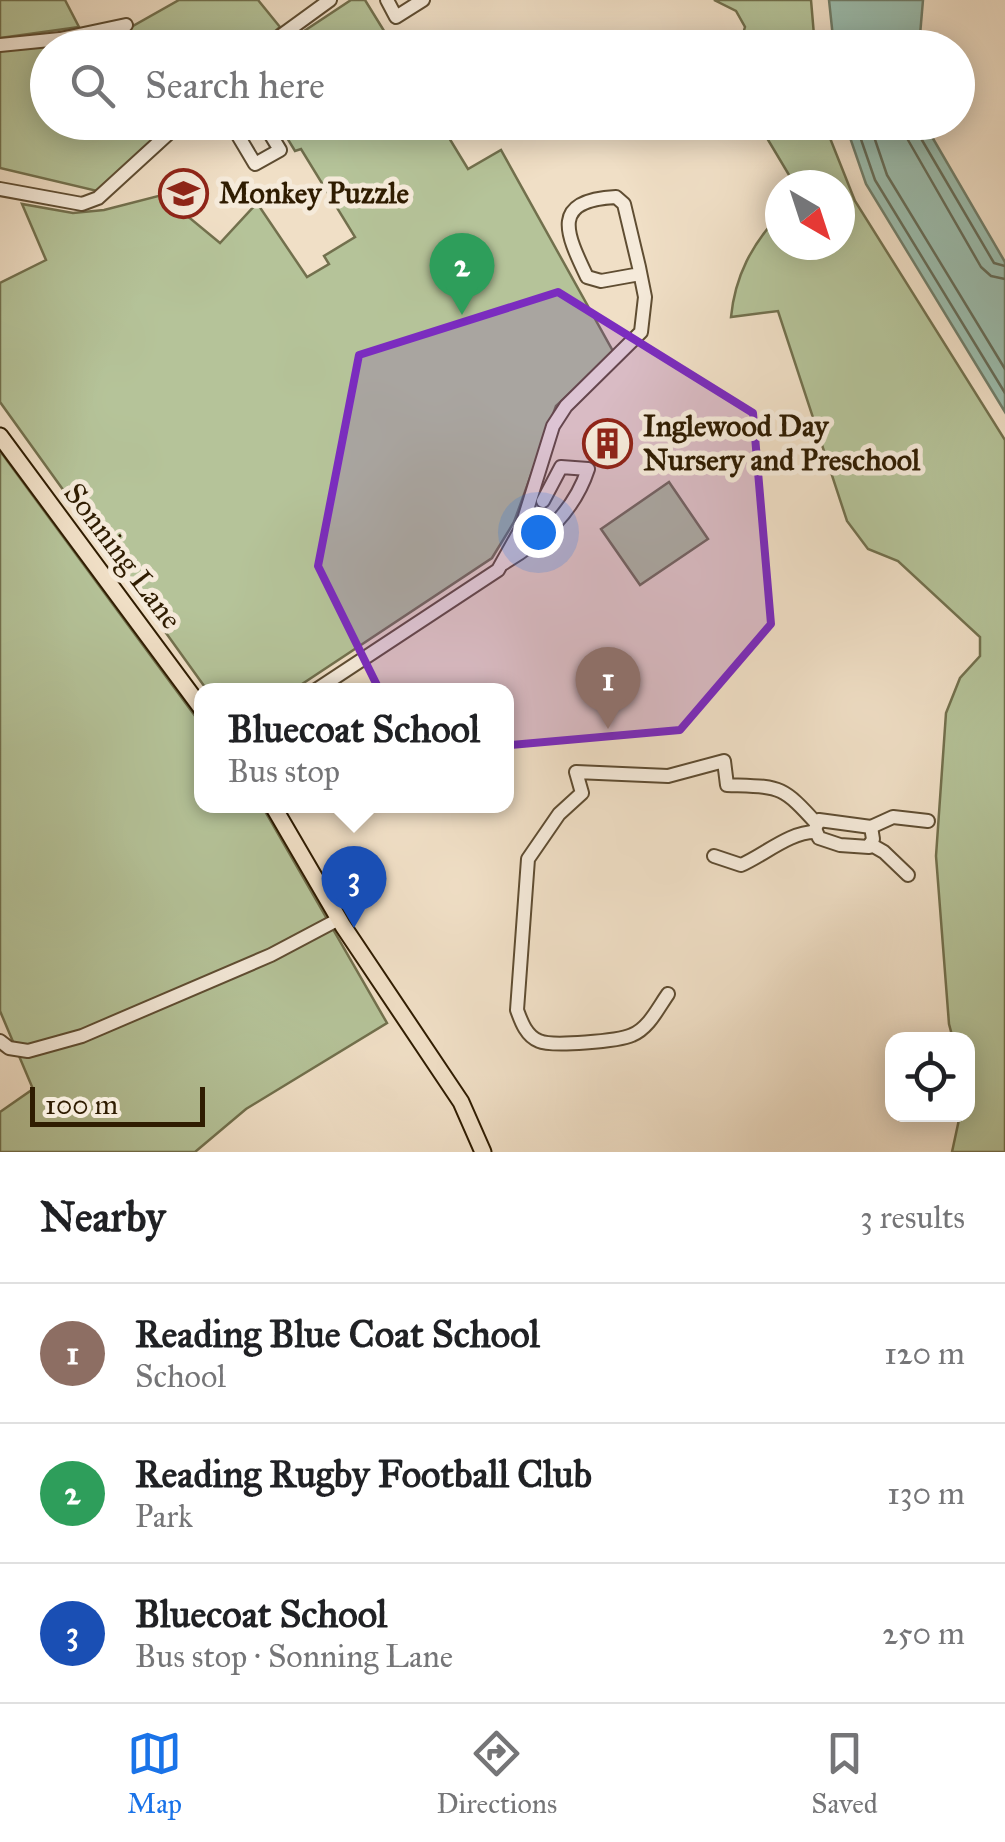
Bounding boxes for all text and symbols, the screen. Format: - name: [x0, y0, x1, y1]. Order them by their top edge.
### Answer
- search box: [30, 30, 975, 140]
- icon: search: [65, 58, 120, 113]
- text: Search here: [145, 62, 325, 108]
- school or university icon: Monkey Puzzle: [158, 167, 210, 219]
- north arrow: [765, 170, 855, 260]
- place label: Monkey Puzzle: [219, 175, 410, 211]
- pin: 2: [430, 232, 494, 315]
- place label: Inglewood Day Nursery and Preschool: [643, 408, 921, 478]
- building icon: Inglewood Day Nursery and Preschool: [582, 417, 634, 469]
- street label: Sonning Lane: [56, 476, 190, 636]
- your location: [513, 507, 564, 558]
- pin: 1: [576, 646, 640, 729]
- popup: [194, 683, 514, 813]
- text: Bluecoat School: [228, 706, 480, 752]
- text: Bus stop: [228, 752, 340, 791]
- pin: 3: [322, 846, 386, 928]
- map controls: [885, 1032, 975, 1122]
- button: locate: [885, 1032, 975, 1122]
- scale bar: [30, 1082, 205, 1126]
- text: 100 m: [45, 1087, 118, 1122]
- text: Nearby: [40, 1191, 165, 1243]
- text: 3 results: [860, 1198, 965, 1237]
- text: Reading Blue Coat School: [135, 1311, 540, 1357]
- text: 1: [66, 1334, 79, 1373]
- text: 120 m: [884, 1334, 965, 1373]
- text: School: [135, 1357, 226, 1396]
- text: Reading Rugby Football Club: [135, 1451, 592, 1497]
- text: 2: [65, 1474, 80, 1513]
- text: 130 m: [887, 1474, 965, 1513]
- text: Park: [135, 1497, 193, 1536]
- text: Bluecoat School: [135, 1591, 387, 1637]
- text: 3: [66, 1614, 79, 1653]
- text: 250 m: [882, 1614, 965, 1653]
- text: Bus stop · Sonning Lane: [135, 1637, 453, 1676]
- tab: Map: [127, 1726, 182, 1821]
- tab: Directions: [436, 1726, 557, 1821]
- tab: Saved: [811, 1726, 878, 1821]

